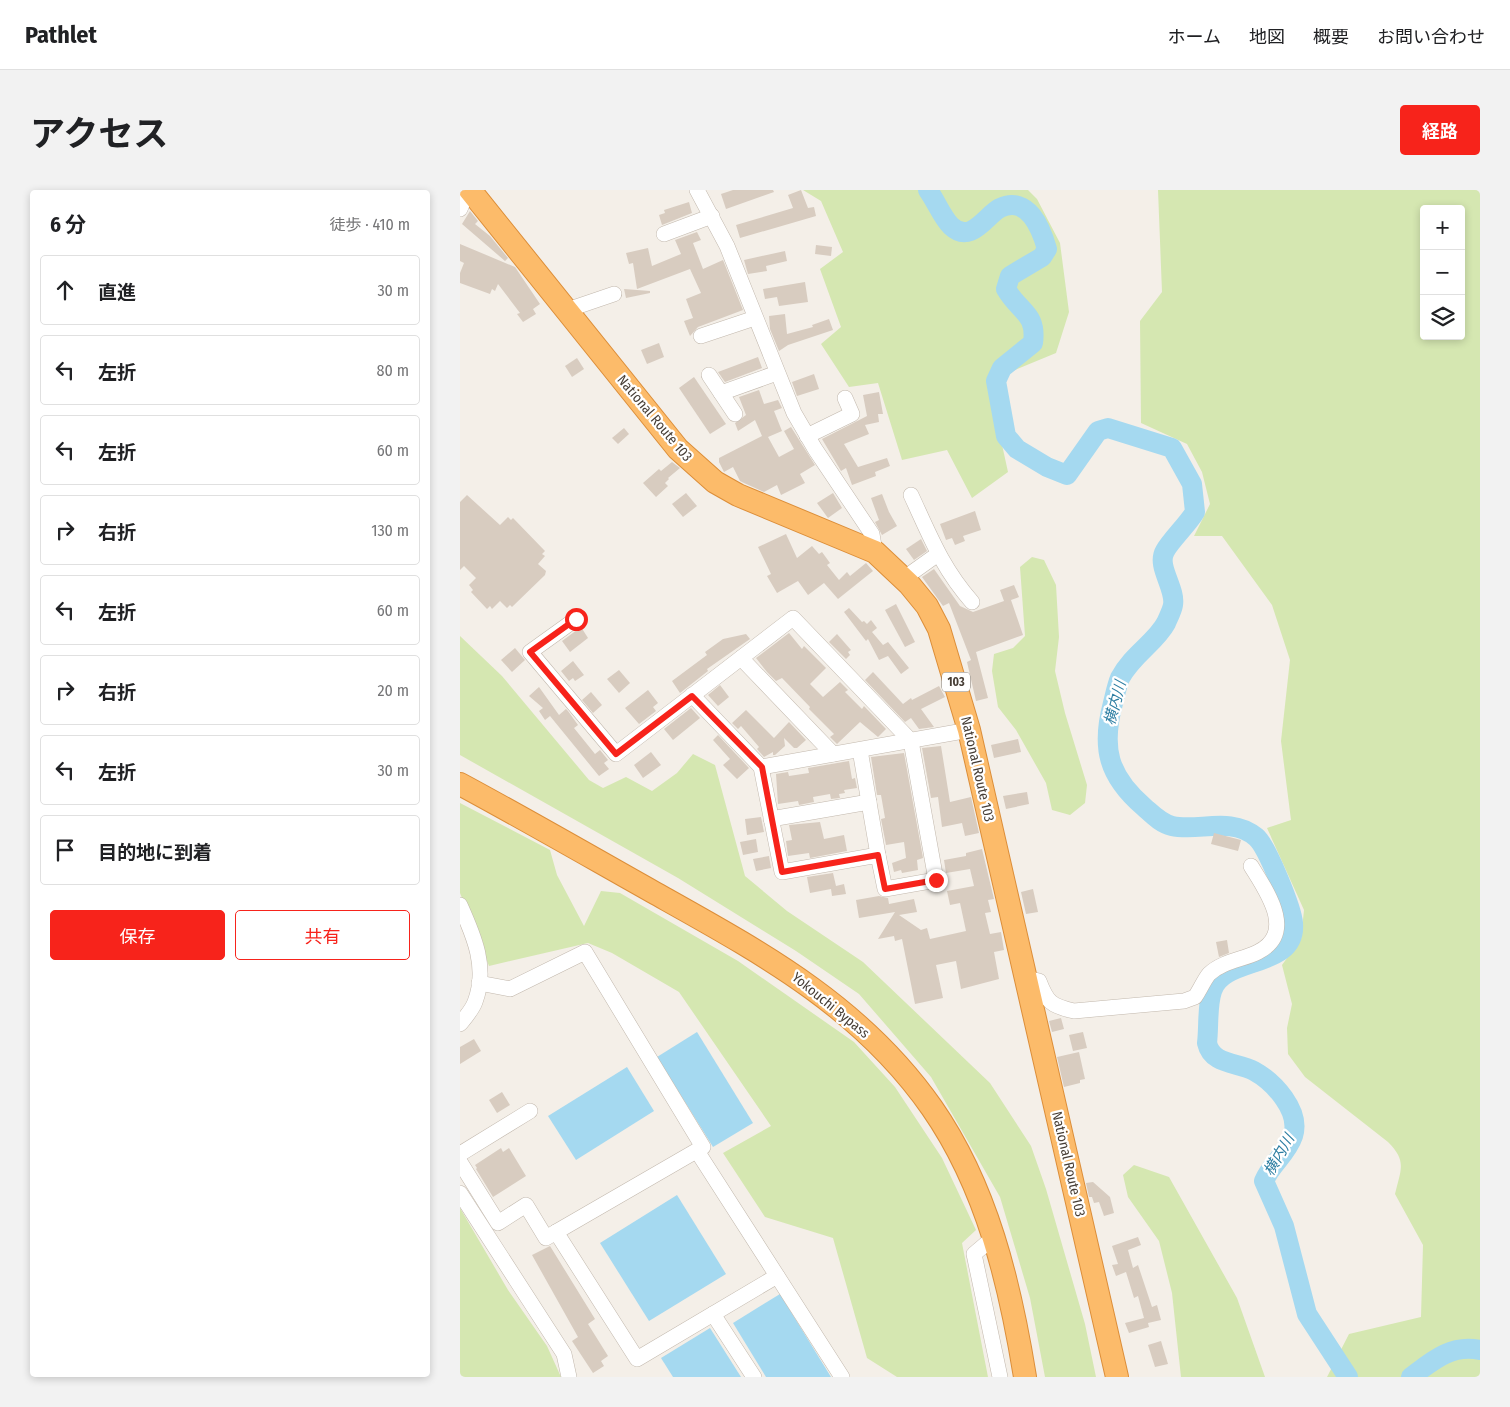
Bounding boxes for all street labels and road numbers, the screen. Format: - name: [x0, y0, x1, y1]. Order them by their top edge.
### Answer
- street label: National Route 103: [614, 372, 696, 465]
- road number: 103: [942, 672, 970, 692]
- street label: National Route 103: [957, 715, 998, 823]
- street label: Yokouchi Bypass: [789, 969, 873, 1042]
- street label: National Route 103: [1048, 1110, 1089, 1218]

